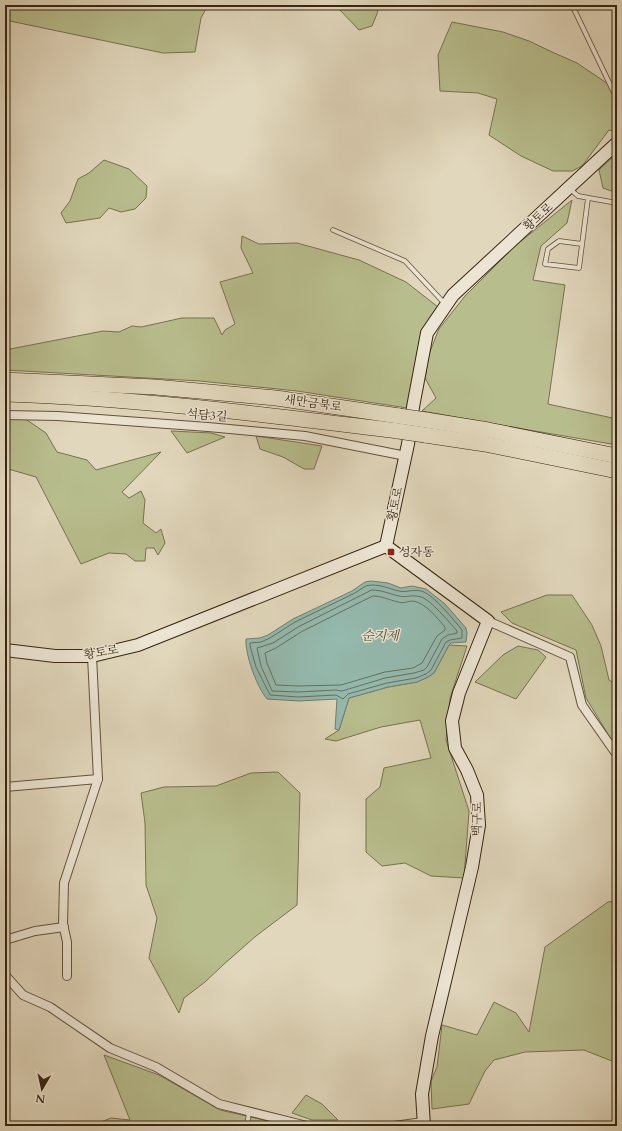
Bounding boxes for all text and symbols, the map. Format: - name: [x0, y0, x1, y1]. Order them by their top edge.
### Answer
- street label: 황토로: [520, 199, 557, 235]
- street label: 새만금북로: [283, 391, 343, 415]
- street label: 석담3길: [186, 405, 228, 425]
- street label: 황토로: [384, 485, 407, 523]
- place label: 성자동: [399, 544, 434, 560]
- marker: 성자동: [386, 547, 396, 557]
- water label: 순지제: [361, 627, 400, 645]
- street label: 황토로: [82, 641, 120, 663]
- street label: 백구로: [469, 801, 485, 837]
- north arrow: [22, 1069, 62, 1109]
- text: N: [34, 1090, 46, 1107]

